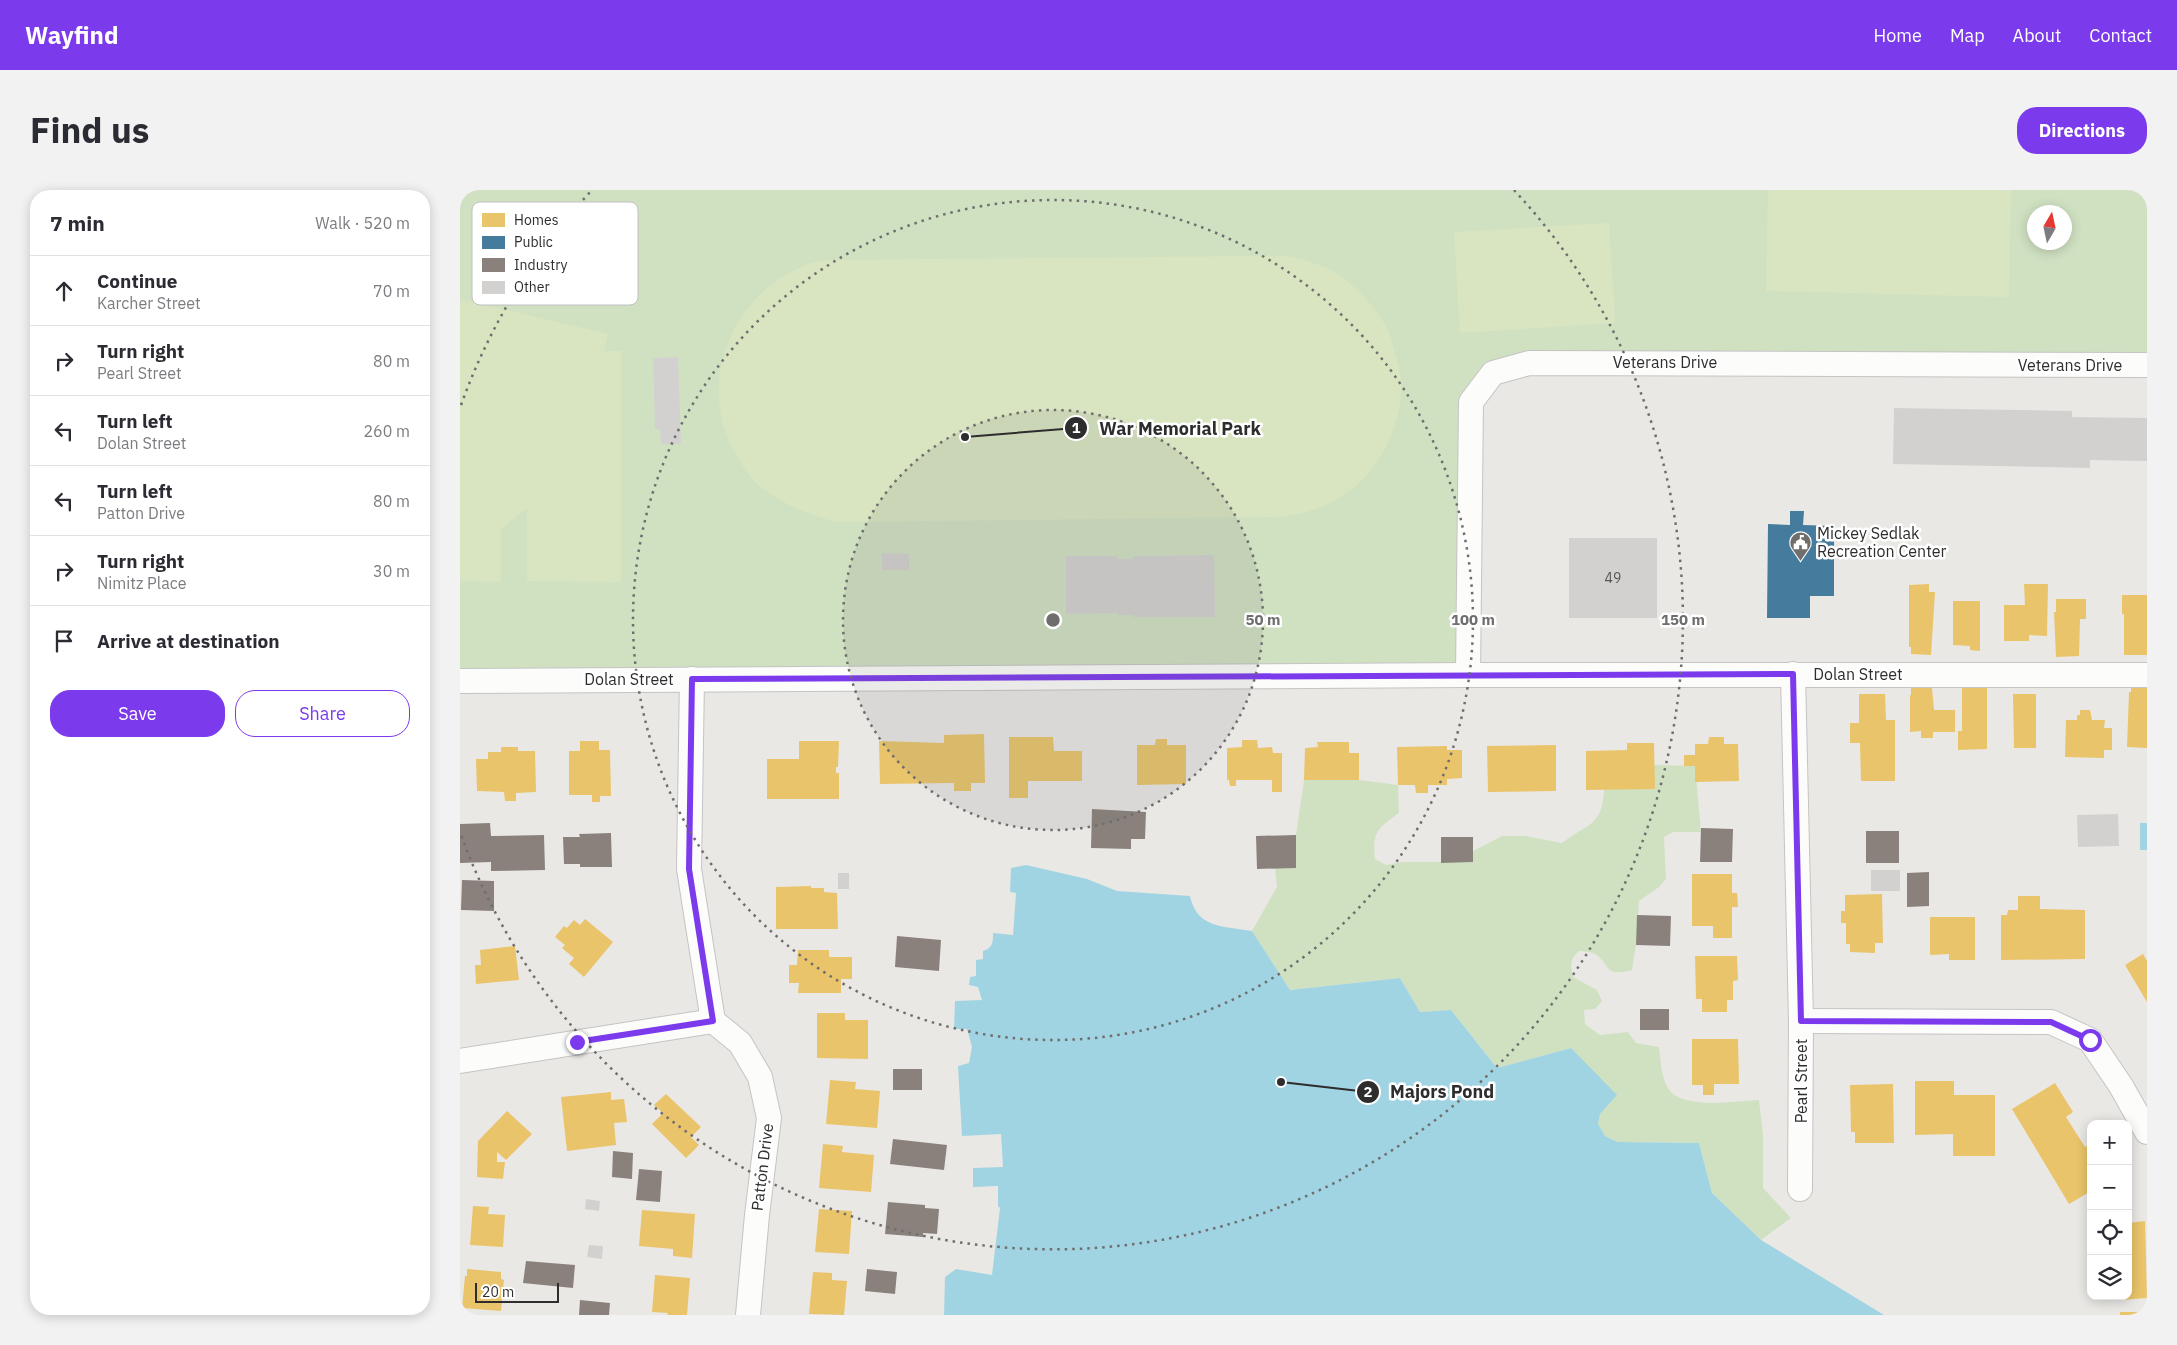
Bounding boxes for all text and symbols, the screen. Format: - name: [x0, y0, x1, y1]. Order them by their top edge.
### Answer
- text: Wayfind: [25, 19, 118, 51]
- text: Home: [1874, 24, 1922, 47]
- text: Map: [1950, 24, 1985, 47]
- text: About: [2013, 24, 2061, 47]
- text: Contact: [2089, 24, 2152, 47]
- text: Find us: [30, 107, 149, 153]
- button: Directions: [2017, 107, 2147, 154]
- legend: [472, 202, 638, 305]
- north arrow: [2027, 205, 2072, 250]
- text: 7 min: [50, 209, 105, 237]
- text: Homes: [514, 211, 559, 229]
- text: Walk · 520 m: [315, 213, 410, 233]
- text: Public: [514, 233, 553, 251]
- text: Industry: [514, 256, 568, 274]
- text: Continue: [97, 269, 177, 293]
- icon: ahead: [50, 277, 78, 305]
- text: Other: [514, 278, 550, 296]
- text: 70 m: [373, 281, 410, 301]
- text: Karcher Street: [97, 293, 201, 313]
- text: Turn right: [97, 339, 184, 363]
- icon: right: [50, 347, 78, 375]
- text: 80 m: [373, 351, 410, 371]
- street label: Veterans Drive: [1613, 352, 1717, 372]
- street label: Veterans Drive: [2018, 355, 2122, 375]
- text: Pearl Street: [97, 363, 182, 383]
- text: Turn left: [97, 409, 173, 433]
- callout: War Memorial Park: [1064, 412, 1270, 445]
- icon: left: [50, 417, 78, 445]
- text: War Memorial Park: [1099, 417, 1261, 440]
- text: 1: [1071, 418, 1081, 437]
- text: 260 m: [363, 421, 410, 441]
- text: Dolan Street: [97, 433, 186, 453]
- text: Turn left: [97, 479, 173, 503]
- icon: left: [50, 487, 78, 515]
- text: 80 m: [373, 491, 410, 511]
- text: Patton Drive: [97, 503, 185, 523]
- place label: Mickey Sedlak Recreation Center: [1817, 523, 1947, 561]
- public building icon: Mickey Sedlak Recreation Center: [1789, 530, 1813, 561]
- text: Turn right: [97, 549, 184, 573]
- icon: right: [50, 557, 78, 585]
- text: 30 m: [373, 561, 410, 581]
- house number: 49: [1605, 569, 1621, 587]
- text: Nimitz Place: [97, 573, 186, 593]
- text: 50 m: [1246, 610, 1280, 629]
- text: 100 m: [1451, 610, 1495, 629]
- text: 150 m: [1661, 610, 1705, 629]
- centre of rings: [1044, 611, 1062, 629]
- icon: arrive: [50, 627, 78, 655]
- text: Arrive at destination: [97, 629, 280, 653]
- street label: Dolan Street: [1813, 664, 1903, 684]
- street label: Dolan Street: [584, 669, 674, 689]
- button: Save: [50, 690, 225, 737]
- button: Share: [235, 690, 410, 737]
- route start: [2079, 1029, 2102, 1052]
- route end: [566, 1031, 589, 1054]
- street label: Pearl Street: [1791, 1039, 1811, 1123]
- callout: Majors Pond: [1355, 1075, 1504, 1108]
- text: Majors Pond: [1390, 1080, 1494, 1103]
- text: 2: [1363, 1082, 1373, 1101]
- map controls: [2087, 1120, 2132, 1300]
- button: +: [2087, 1120, 2132, 1165]
- street label: Patton Drive: [747, 1122, 777, 1212]
- button: −: [2087, 1165, 2132, 1210]
- button: locate: [2087, 1210, 2132, 1255]
- button: layers: [2087, 1255, 2132, 1300]
- scale bar: [475, 1280, 559, 1303]
- text: 20 m: [482, 1283, 514, 1301]

